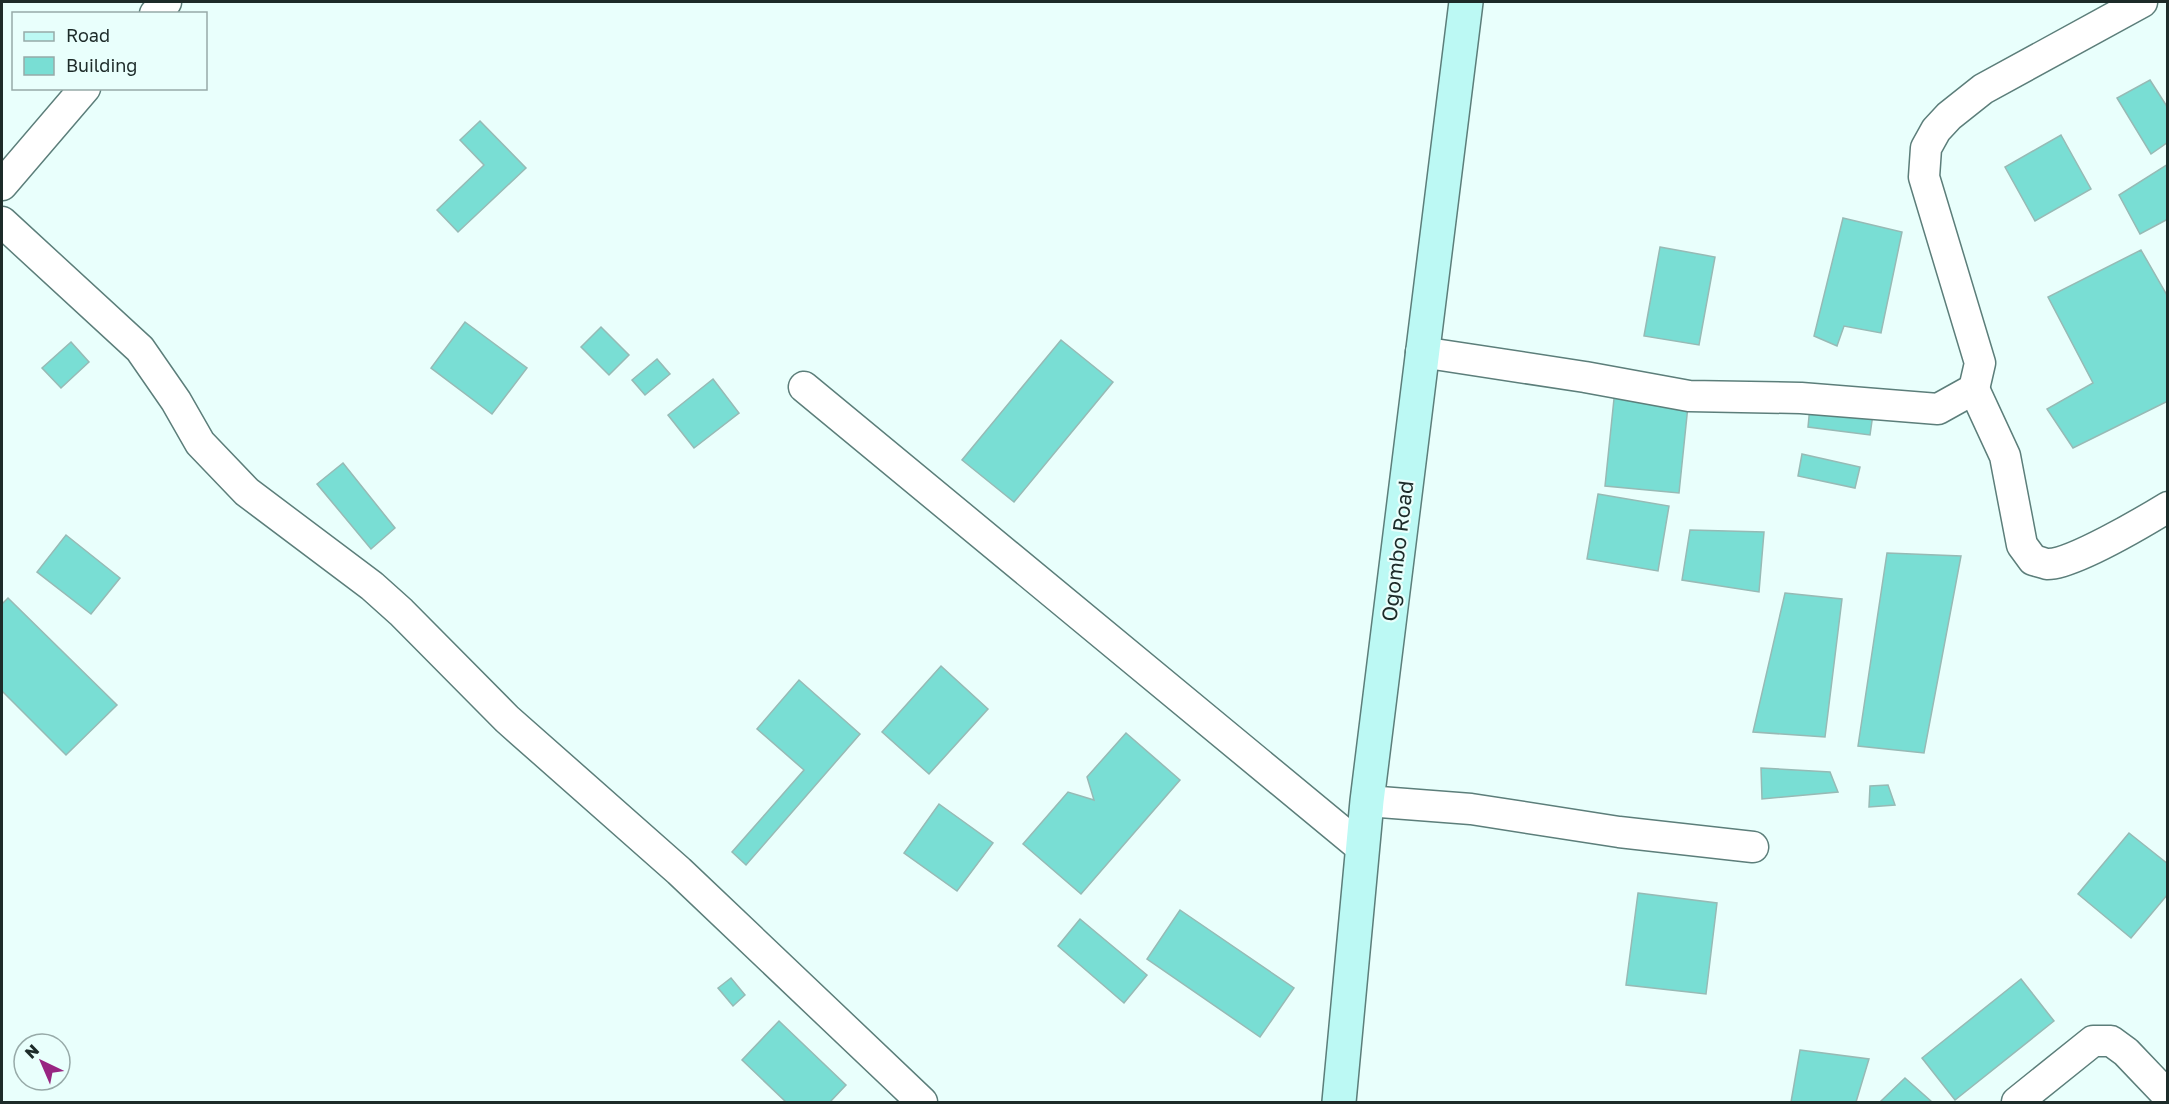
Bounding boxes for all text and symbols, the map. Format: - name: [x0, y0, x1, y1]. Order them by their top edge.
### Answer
- legend: [12, 12, 207, 90]
- text: Road: [66, 24, 110, 46]
- text: Building: [66, 54, 137, 76]
- street label: Ogombo Road: [1375, 479, 1419, 623]
- north arrow: [12, 1032, 72, 1092]
- text: N: [20, 1040, 43, 1063]

